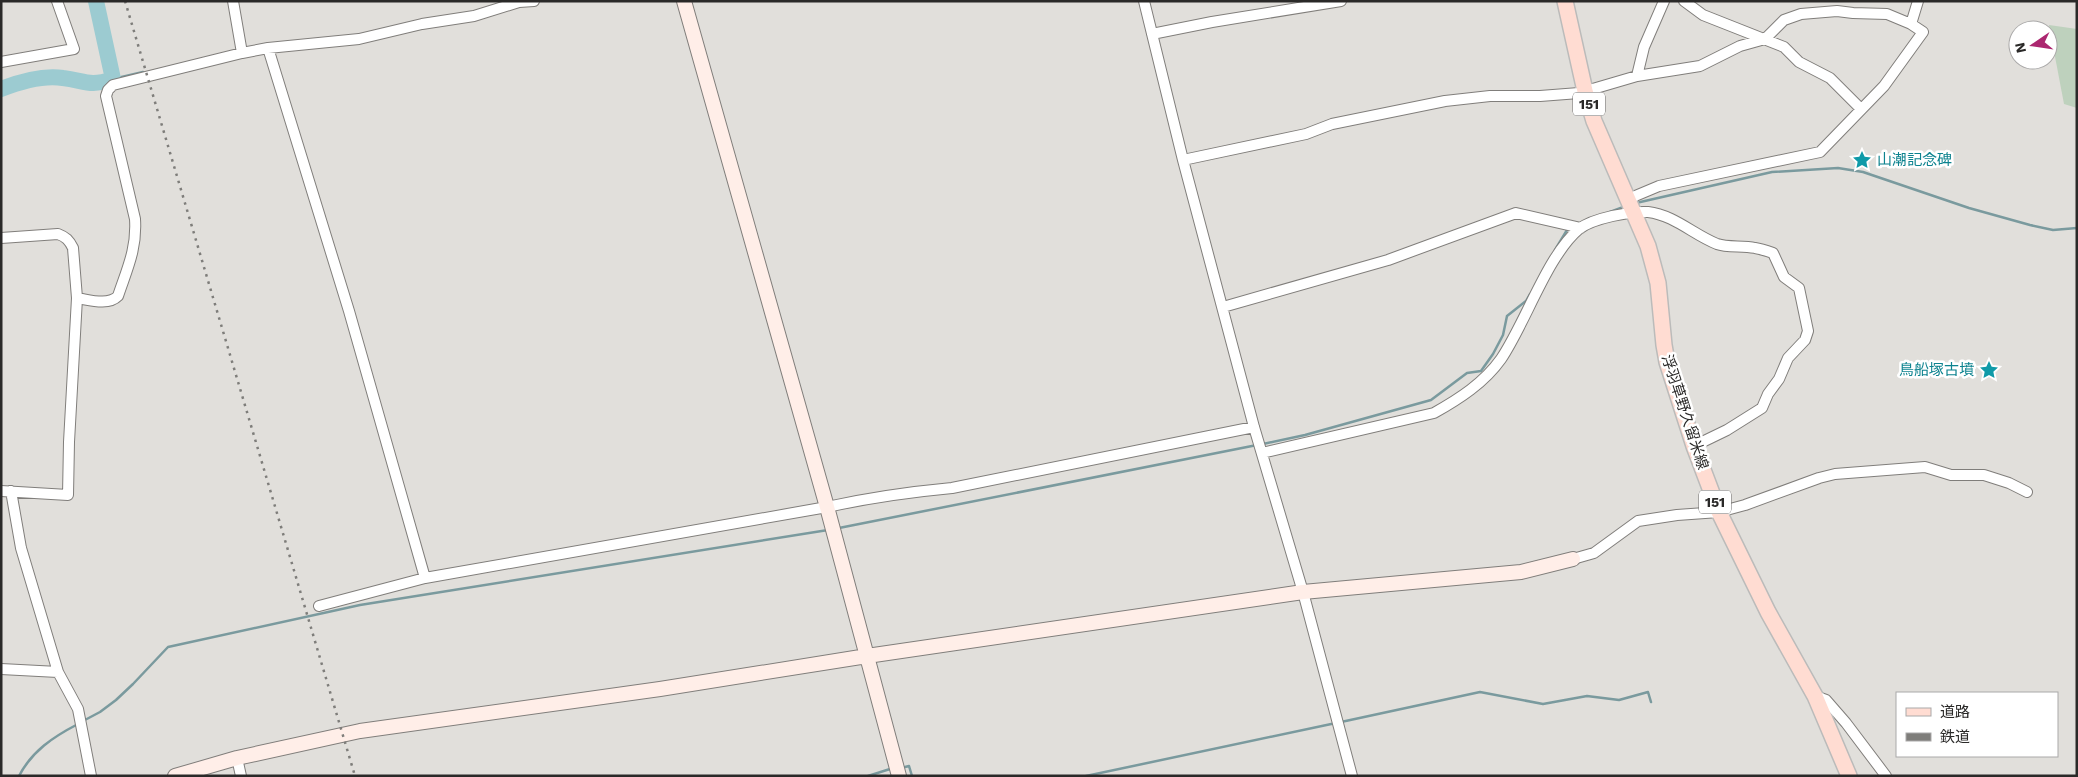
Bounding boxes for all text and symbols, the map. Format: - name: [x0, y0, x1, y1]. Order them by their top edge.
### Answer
- north arrow: [2008, 20, 2058, 70]
- text: N: [2011, 41, 2029, 55]
- road number: 151: [1573, 92, 1605, 116]
- place icon: 山潮記念碑: [1851, 149, 1873, 171]
- place label: 山潮記念碑: [1877, 151, 1952, 169]
- street label: 浮羽草野久留米線: [1658, 352, 1712, 472]
- place icon: 鳥船塚古墳: [1978, 359, 2000, 381]
- place label: 鳥船塚古墳: [1899, 361, 1974, 379]
- road number: 151: [1699, 491, 1731, 514]
- legend: [1896, 692, 2058, 757]
- text: 道路: [1940, 703, 1970, 721]
- text: 鉄道: [1940, 728, 1970, 746]

